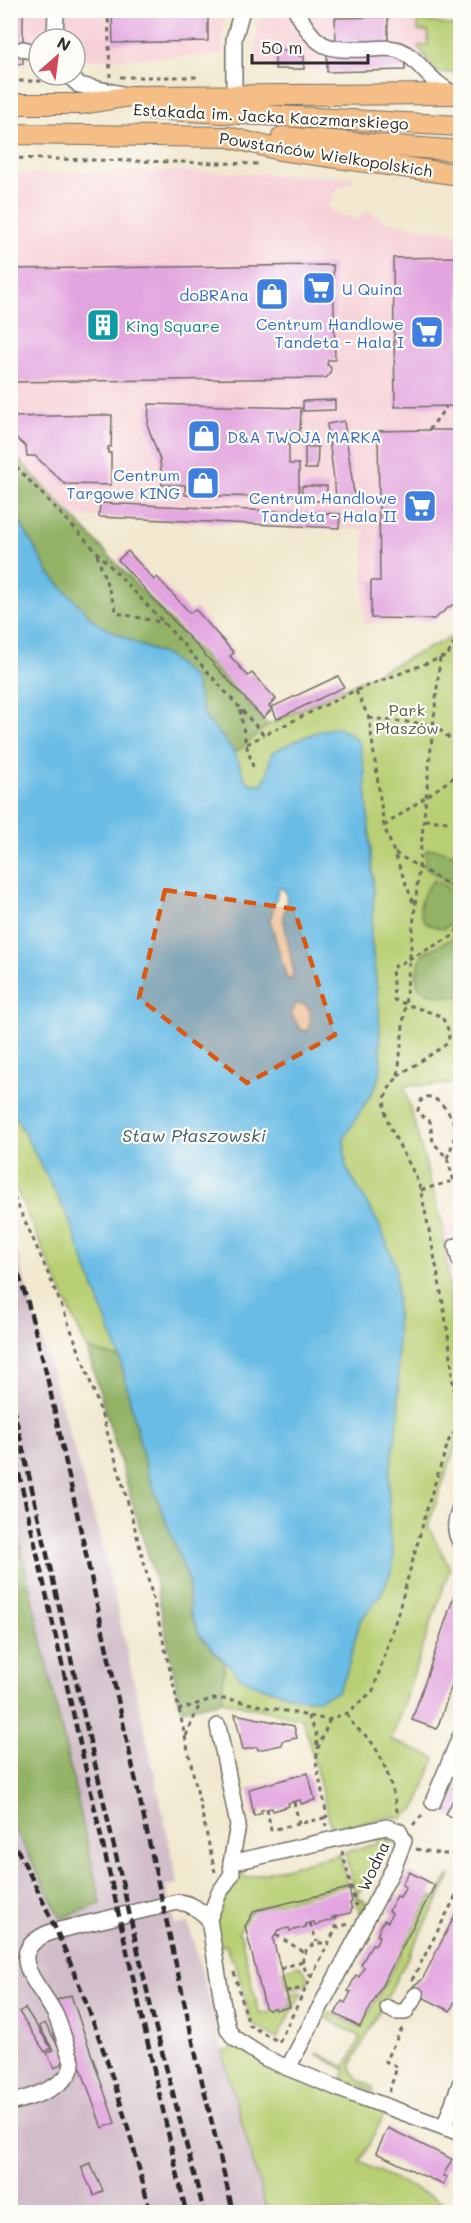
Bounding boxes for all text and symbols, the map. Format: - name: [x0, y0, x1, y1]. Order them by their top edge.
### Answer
- north arrow: [27, 27, 87, 87]
- scale bar: [252, 27, 368, 65]
- text: N: [54, 31, 75, 55]
- text: 50 m: [261, 35, 303, 59]
- street label: Estakada im. Jacka Kaczmarskiego: [133, 98, 409, 134]
- street label: Powstańców Wielkopolskich: [218, 127, 434, 181]
- supermarket icon: U Quina: [301, 270, 337, 306]
- shop icon: doBRAna: [254, 276, 290, 312]
- place label: U Quina: [342, 278, 403, 299]
- place label: doBRAna: [179, 284, 249, 305]
- building icon: King Square: [85, 307, 121, 343]
- place label: Centrum Handlowe Tandeta - Hala I: [256, 313, 404, 352]
- supermarket icon: Centrum Handlowe Tandeta - Hala I: [409, 314, 445, 350]
- place label: King Square: [126, 315, 220, 336]
- shop icon: D&A TWOJA MARKA: [186, 418, 222, 454]
- place label: D&A TWOJA MARKA: [227, 426, 381, 447]
- place label: Centrum Targowe KING: [66, 464, 180, 503]
- shop icon: Centrum Targowe KING: [185, 465, 221, 501]
- place label: Centrum Handlowe Tandeta - Hala II: [249, 487, 397, 526]
- supermarket icon: Centrum Handlowe Tandeta - Hala II: [402, 488, 438, 524]
- park label: Park Płaszów: [375, 699, 439, 738]
- water label: Staw Płaszowski: [122, 1123, 266, 1147]
- street label: Wodna: [352, 1838, 394, 1894]

